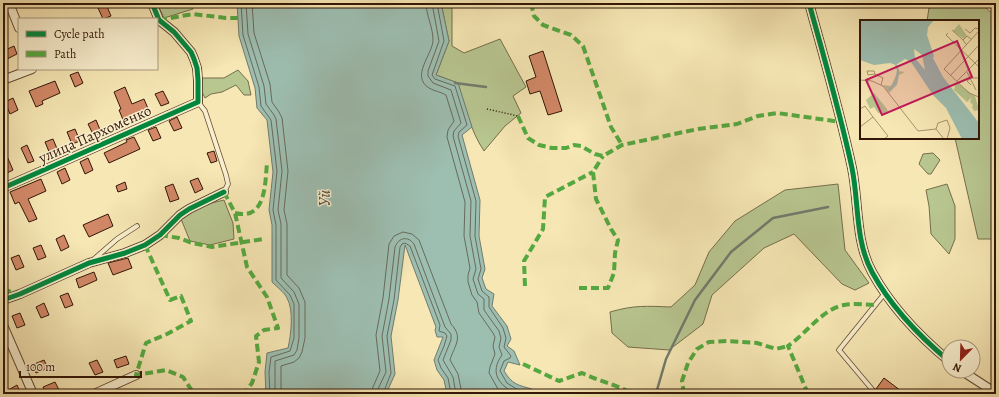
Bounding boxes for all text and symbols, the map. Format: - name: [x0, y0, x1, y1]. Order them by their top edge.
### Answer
- legend: [18, 18, 158, 70]
- inset map: [860, 20, 979, 139]
- text: Cycle path: [54, 26, 105, 42]
- text: Path: [54, 46, 77, 62]
- street label: улица Пархоменко: [35, 100, 155, 168]
- water label: Уй: [314, 190, 336, 206]
- north arrow: [941, 339, 981, 379]
- scale bar: [20, 353, 141, 379]
- text: 100 m: [26, 359, 55, 375]
- text: N: [951, 359, 964, 376]

